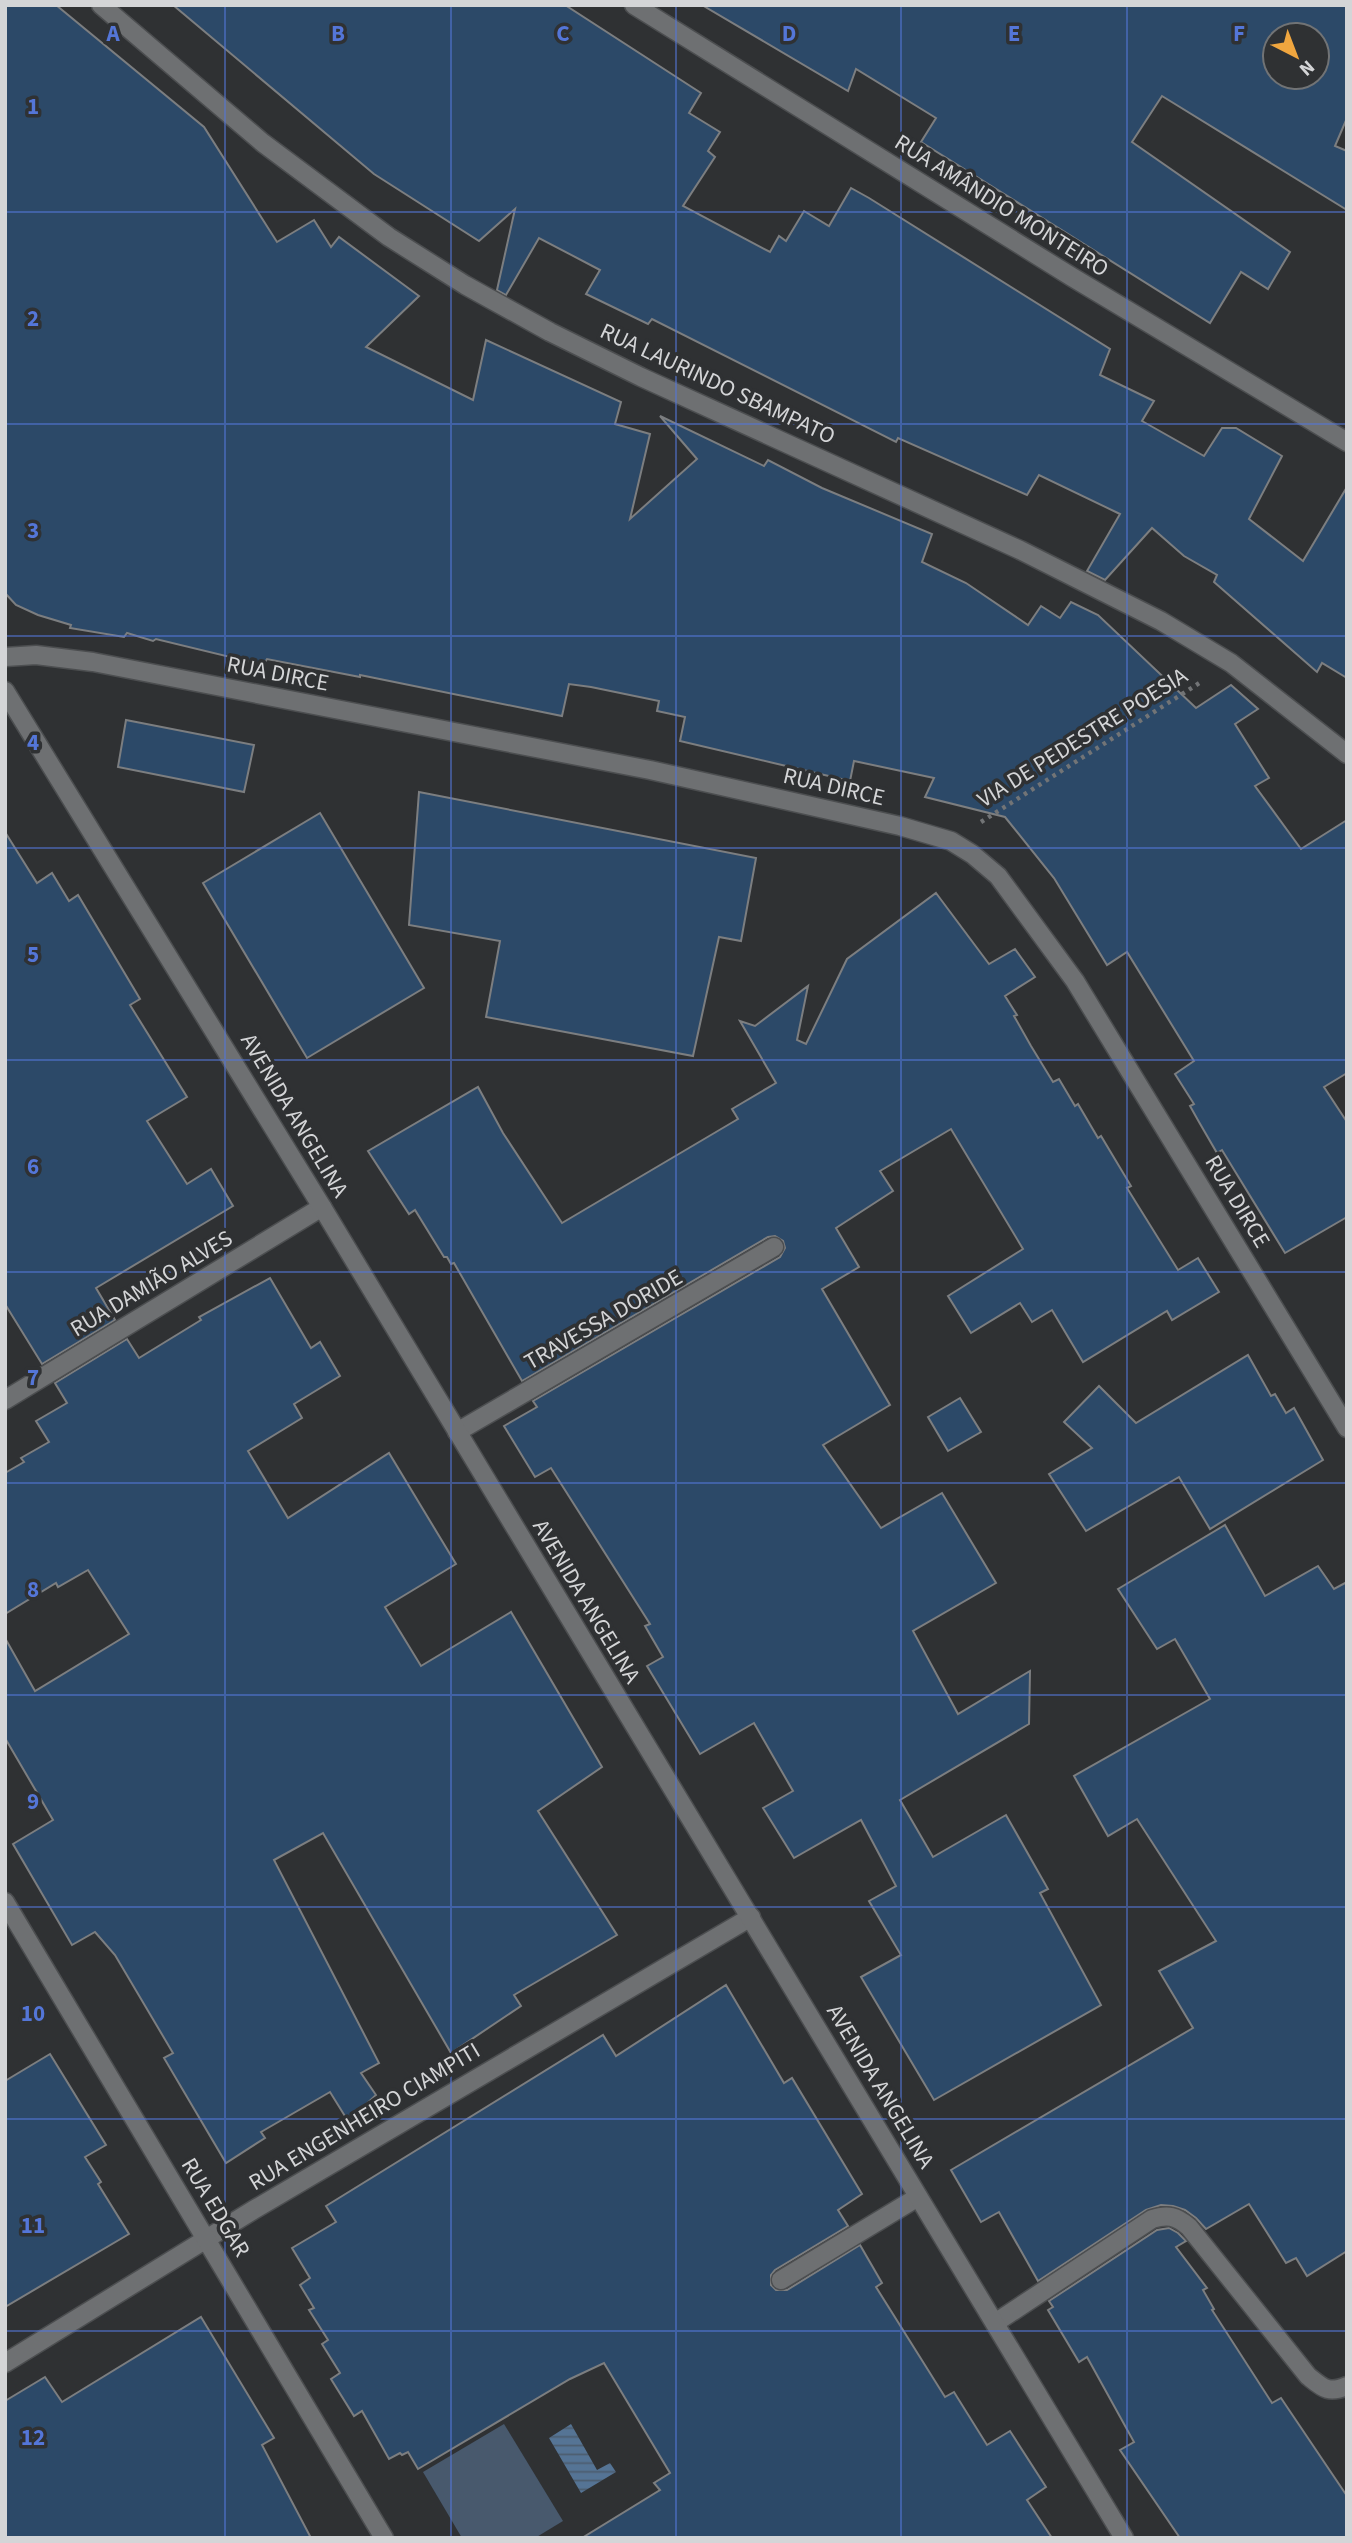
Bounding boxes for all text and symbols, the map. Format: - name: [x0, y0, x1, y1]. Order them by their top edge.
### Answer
- text: A: [105, 17, 120, 50]
- text: B: [331, 17, 345, 50]
- text: C: [556, 17, 570, 50]
- text: D: [782, 17, 796, 50]
- text: E: [1008, 17, 1020, 50]
- text: F: [1233, 17, 1245, 50]
- north arrow: [1261, 21, 1331, 91]
- text: N: [1293, 53, 1320, 82]
- text: 1: [27, 90, 39, 123]
- street label: RUA AMÂNDIO MONTEIRO: [888, 126, 1115, 285]
- text: 2: [27, 302, 39, 335]
- street label: RUA LAURINDO SBAMPATO: [595, 314, 841, 453]
- text: 3: [27, 514, 39, 547]
- street label: RUA DIRCE: [224, 647, 332, 700]
- street label: VIA DE PEDESTRE POESIA: [971, 659, 1194, 816]
- text: 4: [27, 726, 39, 759]
- street label: RUA DIRCE: [780, 759, 888, 814]
- text: 5: [27, 938, 39, 971]
- street label: AVENIDA ANGELINA: [232, 1027, 357, 1204]
- street label: RUA DIRCE: [1197, 1149, 1278, 1254]
- text: 6: [27, 1150, 39, 1183]
- street label: RUA DAMIÃO ALVES: [64, 1222, 239, 1345]
- street label: TRAVESSA DORIDE: [518, 1261, 688, 1378]
- text: 7: [27, 1361, 39, 1394]
- street label: AVENIDA ANGELINA: [524, 1513, 649, 1690]
- text: 8: [27, 1573, 39, 1606]
- text: 9: [27, 1785, 39, 1818]
- text: 10: [21, 1997, 45, 2030]
- street label: AVENIDA ANGELINA: [818, 1998, 943, 2175]
- street label: RUA ENGENHEIRO CIAMPITI: [242, 2034, 486, 2199]
- street label: RUA EDGAR: [173, 2151, 258, 2263]
- text: 11: [21, 2209, 45, 2242]
- text: 12: [21, 2421, 45, 2454]

